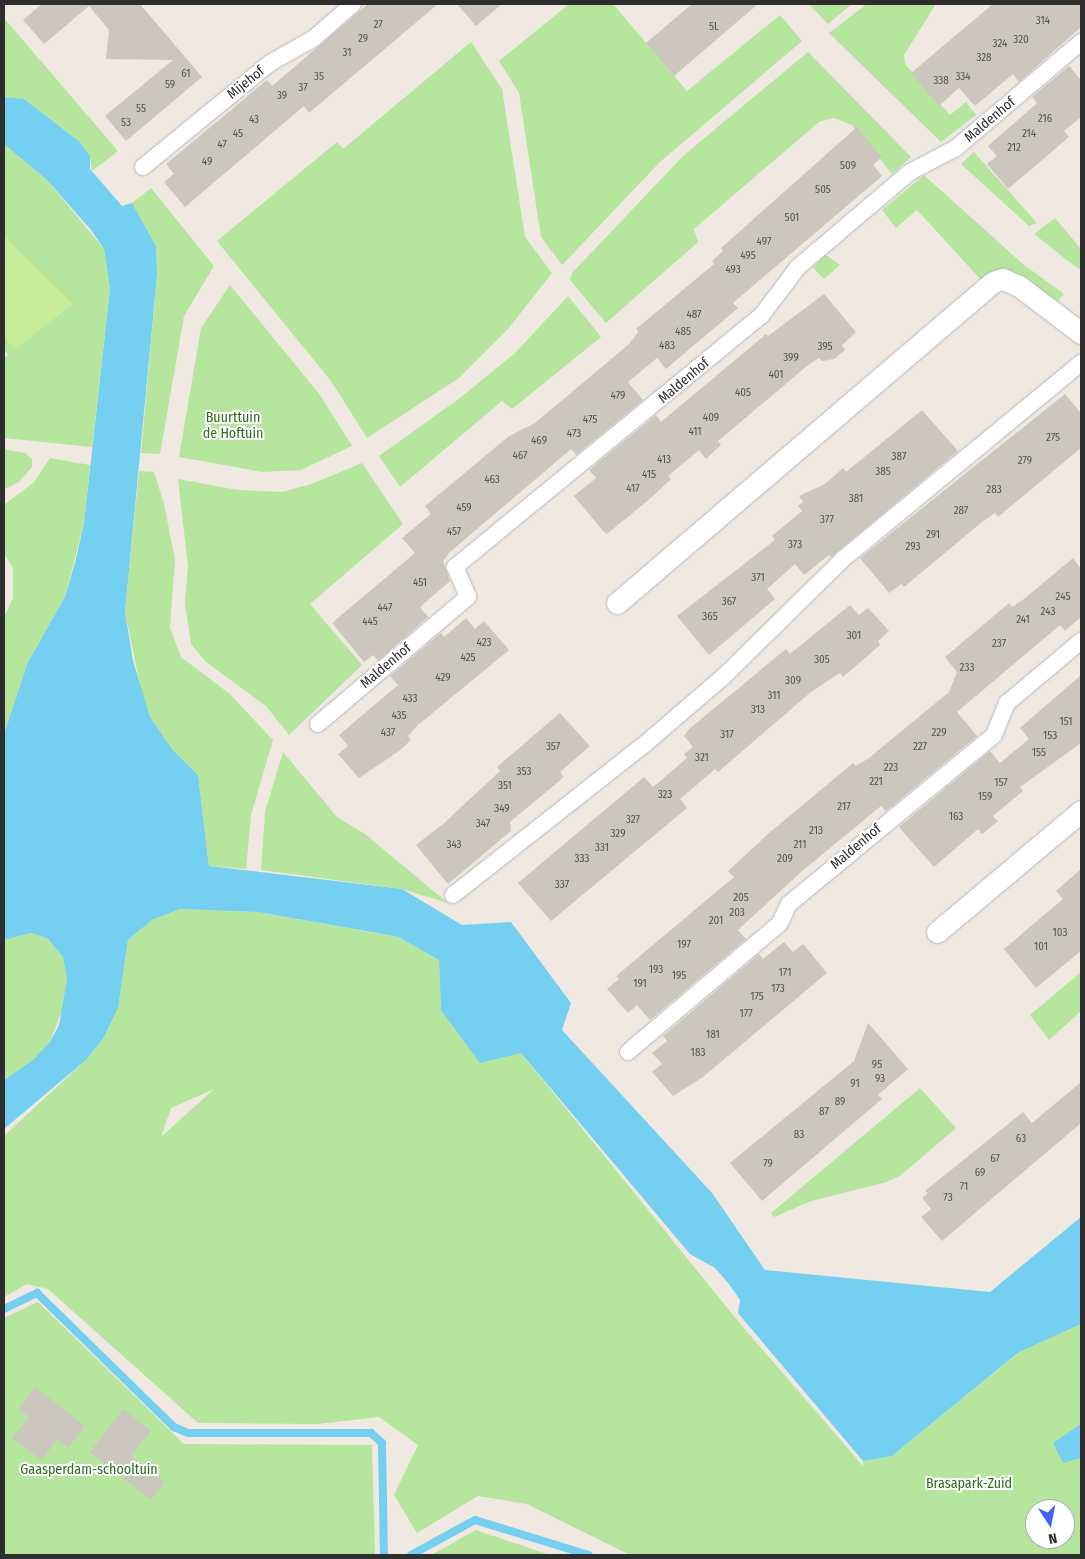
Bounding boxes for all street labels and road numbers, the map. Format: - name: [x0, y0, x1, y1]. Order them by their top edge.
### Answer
- street label: Mijehof: [224, 63, 268, 103]
- street label: Maldenhof: [961, 94, 1019, 146]
- street label: Maldenhof: [655, 355, 713, 407]
- street label: Maldenhof: [357, 640, 415, 692]
- street label: Maldenhof: [827, 821, 885, 873]

